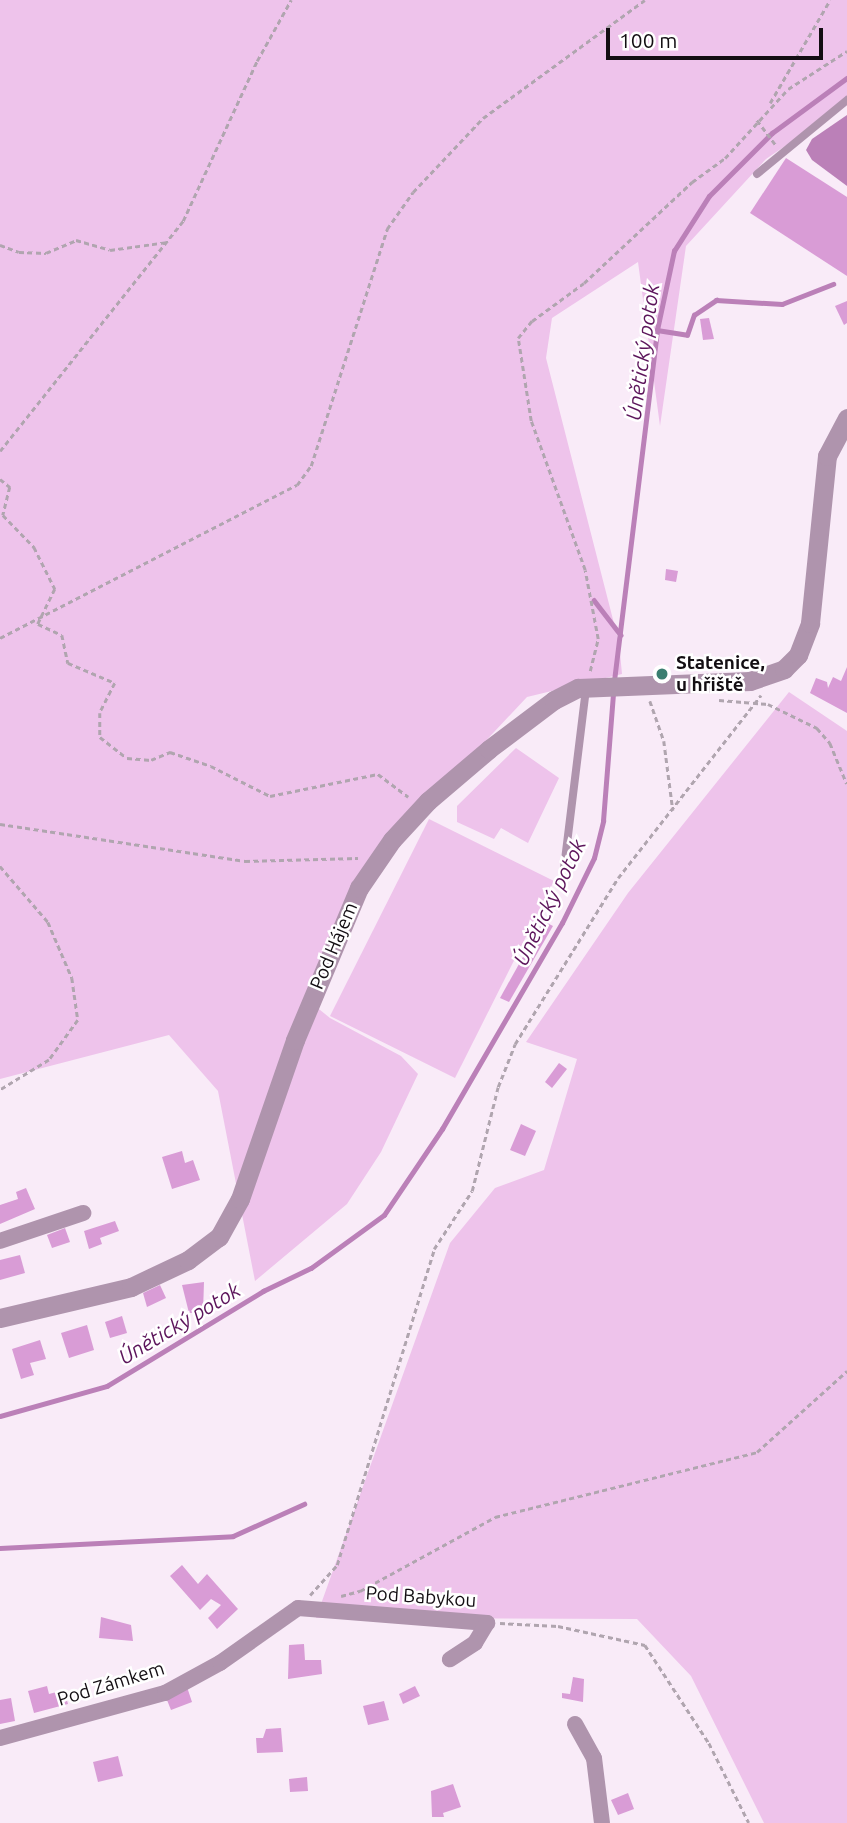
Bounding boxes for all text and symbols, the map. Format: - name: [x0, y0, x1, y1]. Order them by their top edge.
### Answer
- scale bar: [609, 14, 826, 58]
- text: 100 m: [619, 28, 677, 52]
- water label: Únětický potok: [620, 282, 664, 422]
- place label: Statenice, u hřiště: [676, 652, 765, 696]
- marker: Statenice, u hřiště: [654, 666, 670, 682]
- water label: Únětický potok: [507, 834, 591, 970]
- street label: Pod Hájem: [305, 899, 363, 993]
- water label: Únětický potok: [113, 1277, 245, 1369]
- street label: Pod Babykou: [365, 1582, 477, 1612]
- street label: Pod Zámkem: [55, 1657, 167, 1711]

